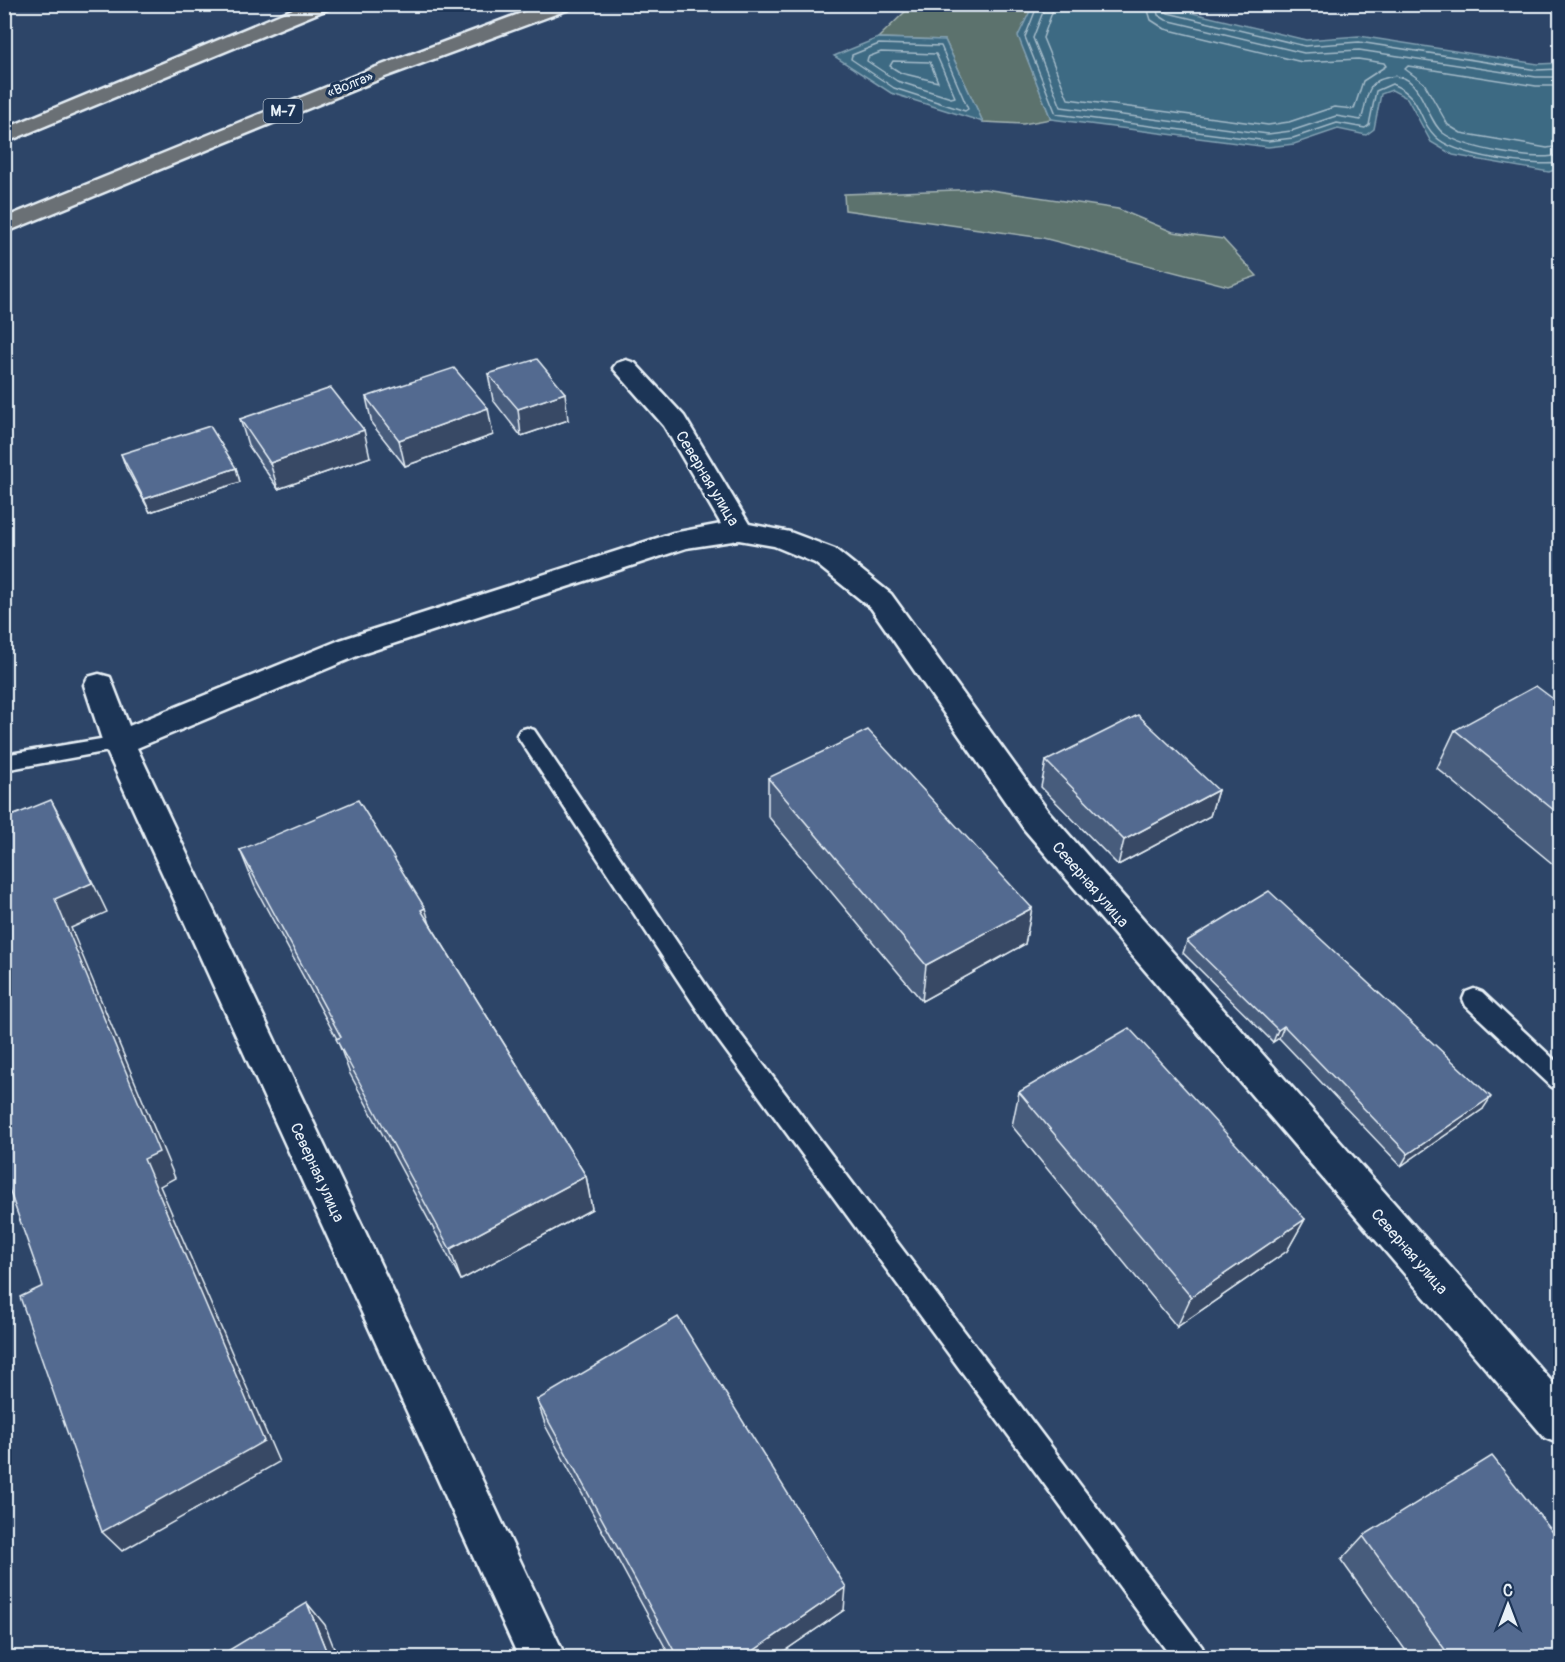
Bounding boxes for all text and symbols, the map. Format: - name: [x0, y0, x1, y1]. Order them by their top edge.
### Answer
- street label: «Волга»: [325, 68, 376, 101]
- road number: М-7: [264, 99, 302, 123]
- street label: Северная улица: [671, 427, 743, 530]
- street label: Северная улица: [1047, 838, 1133, 932]
- street label: Северная улица: [285, 1120, 349, 1225]
- street label: Северная улица: [1366, 1205, 1452, 1299]
- north arrow: [1478, 1575, 1538, 1635]
- text: С: [1503, 1581, 1513, 1601]

